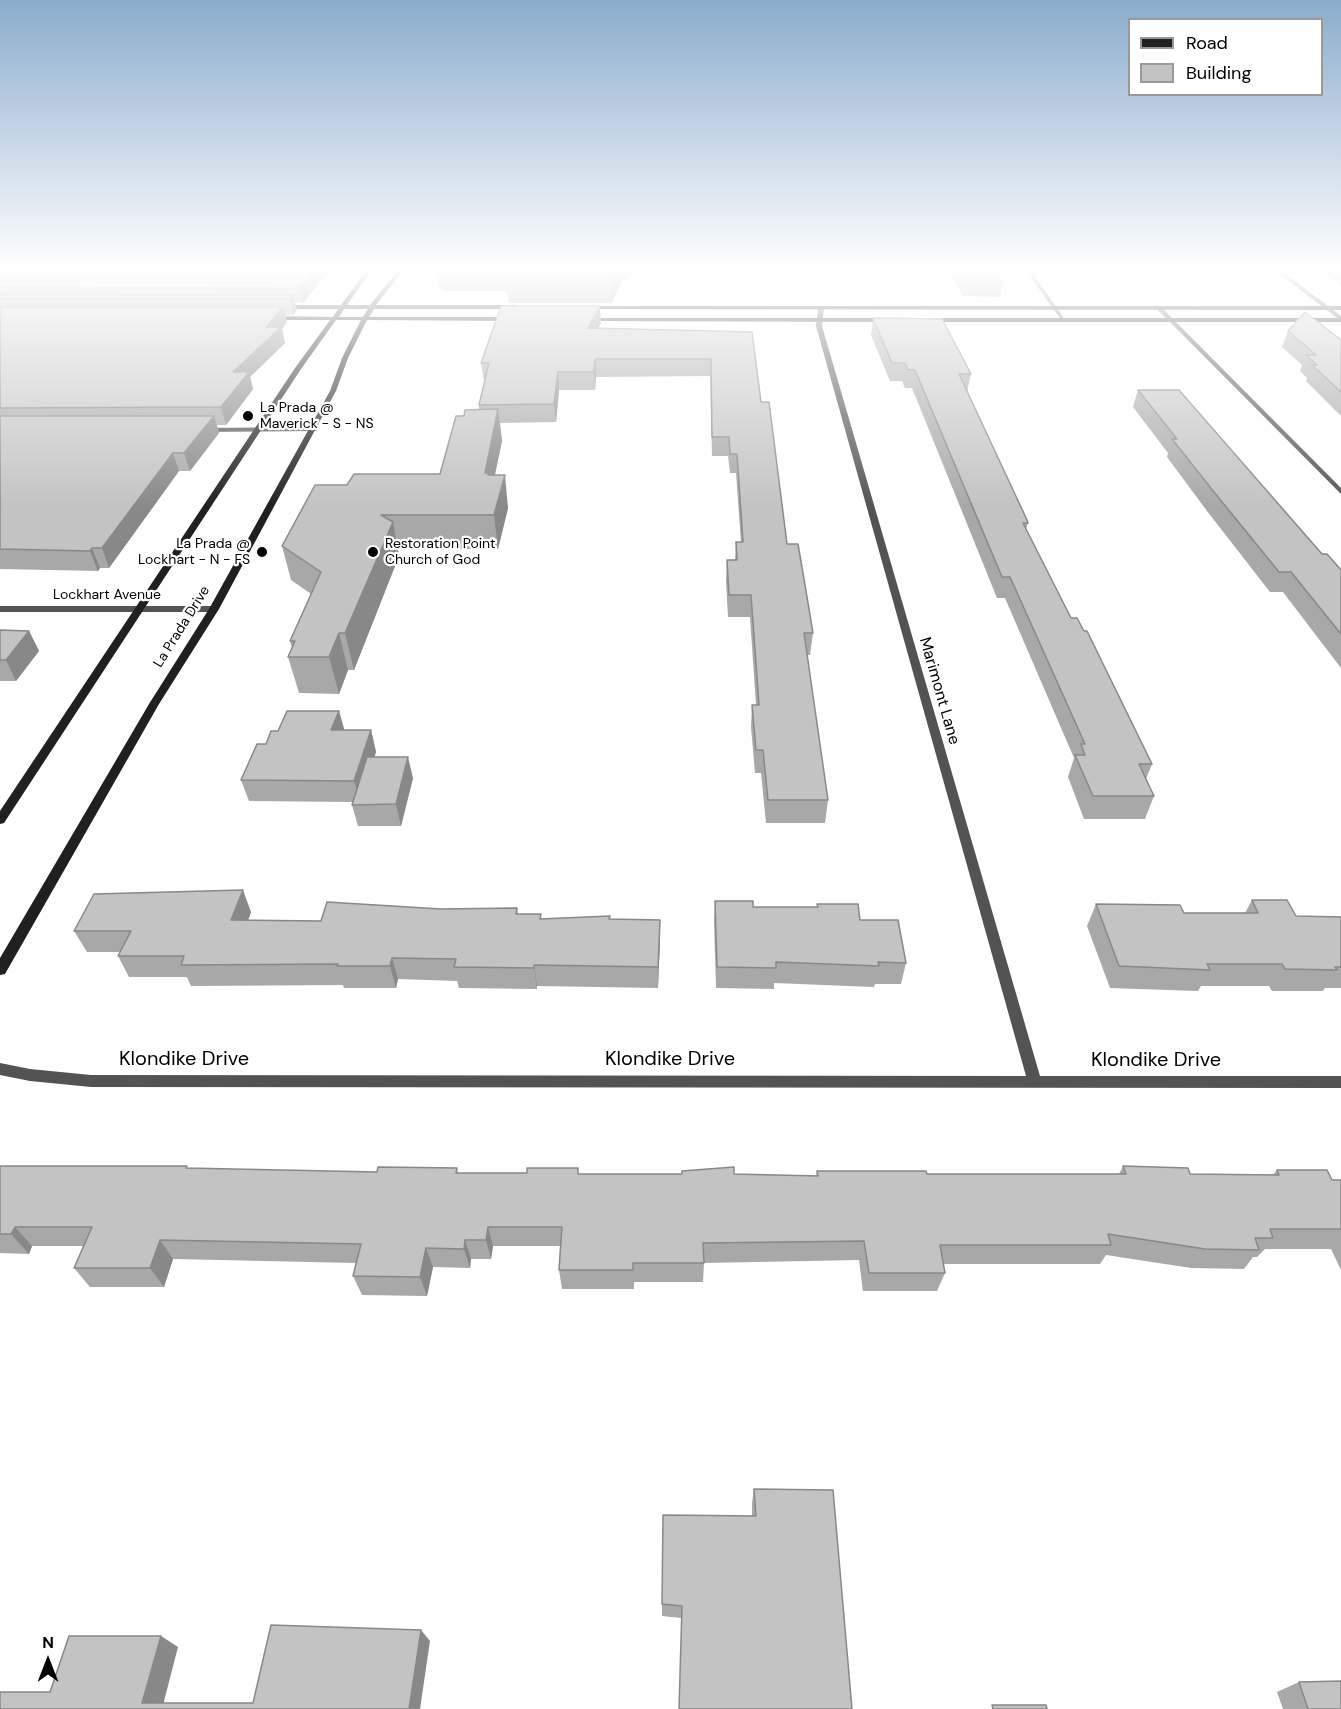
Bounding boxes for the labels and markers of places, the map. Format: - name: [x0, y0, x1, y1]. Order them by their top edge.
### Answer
- place label: La Prada @ Maverick - S - NS: [260, 400, 374, 432]
- marker: La Prada @ Maverick - S - NS: [241, 409, 255, 423]
- place label: La Prada @ Lockhart - N - FS: [138, 536, 250, 568]
- place label: Restoration Point Church of God: [385, 536, 496, 568]
- marker: La Prada @ Lockhart - N - FS: [255, 545, 269, 559]
- marker: Restoration Point Church of God: [366, 545, 380, 559]

